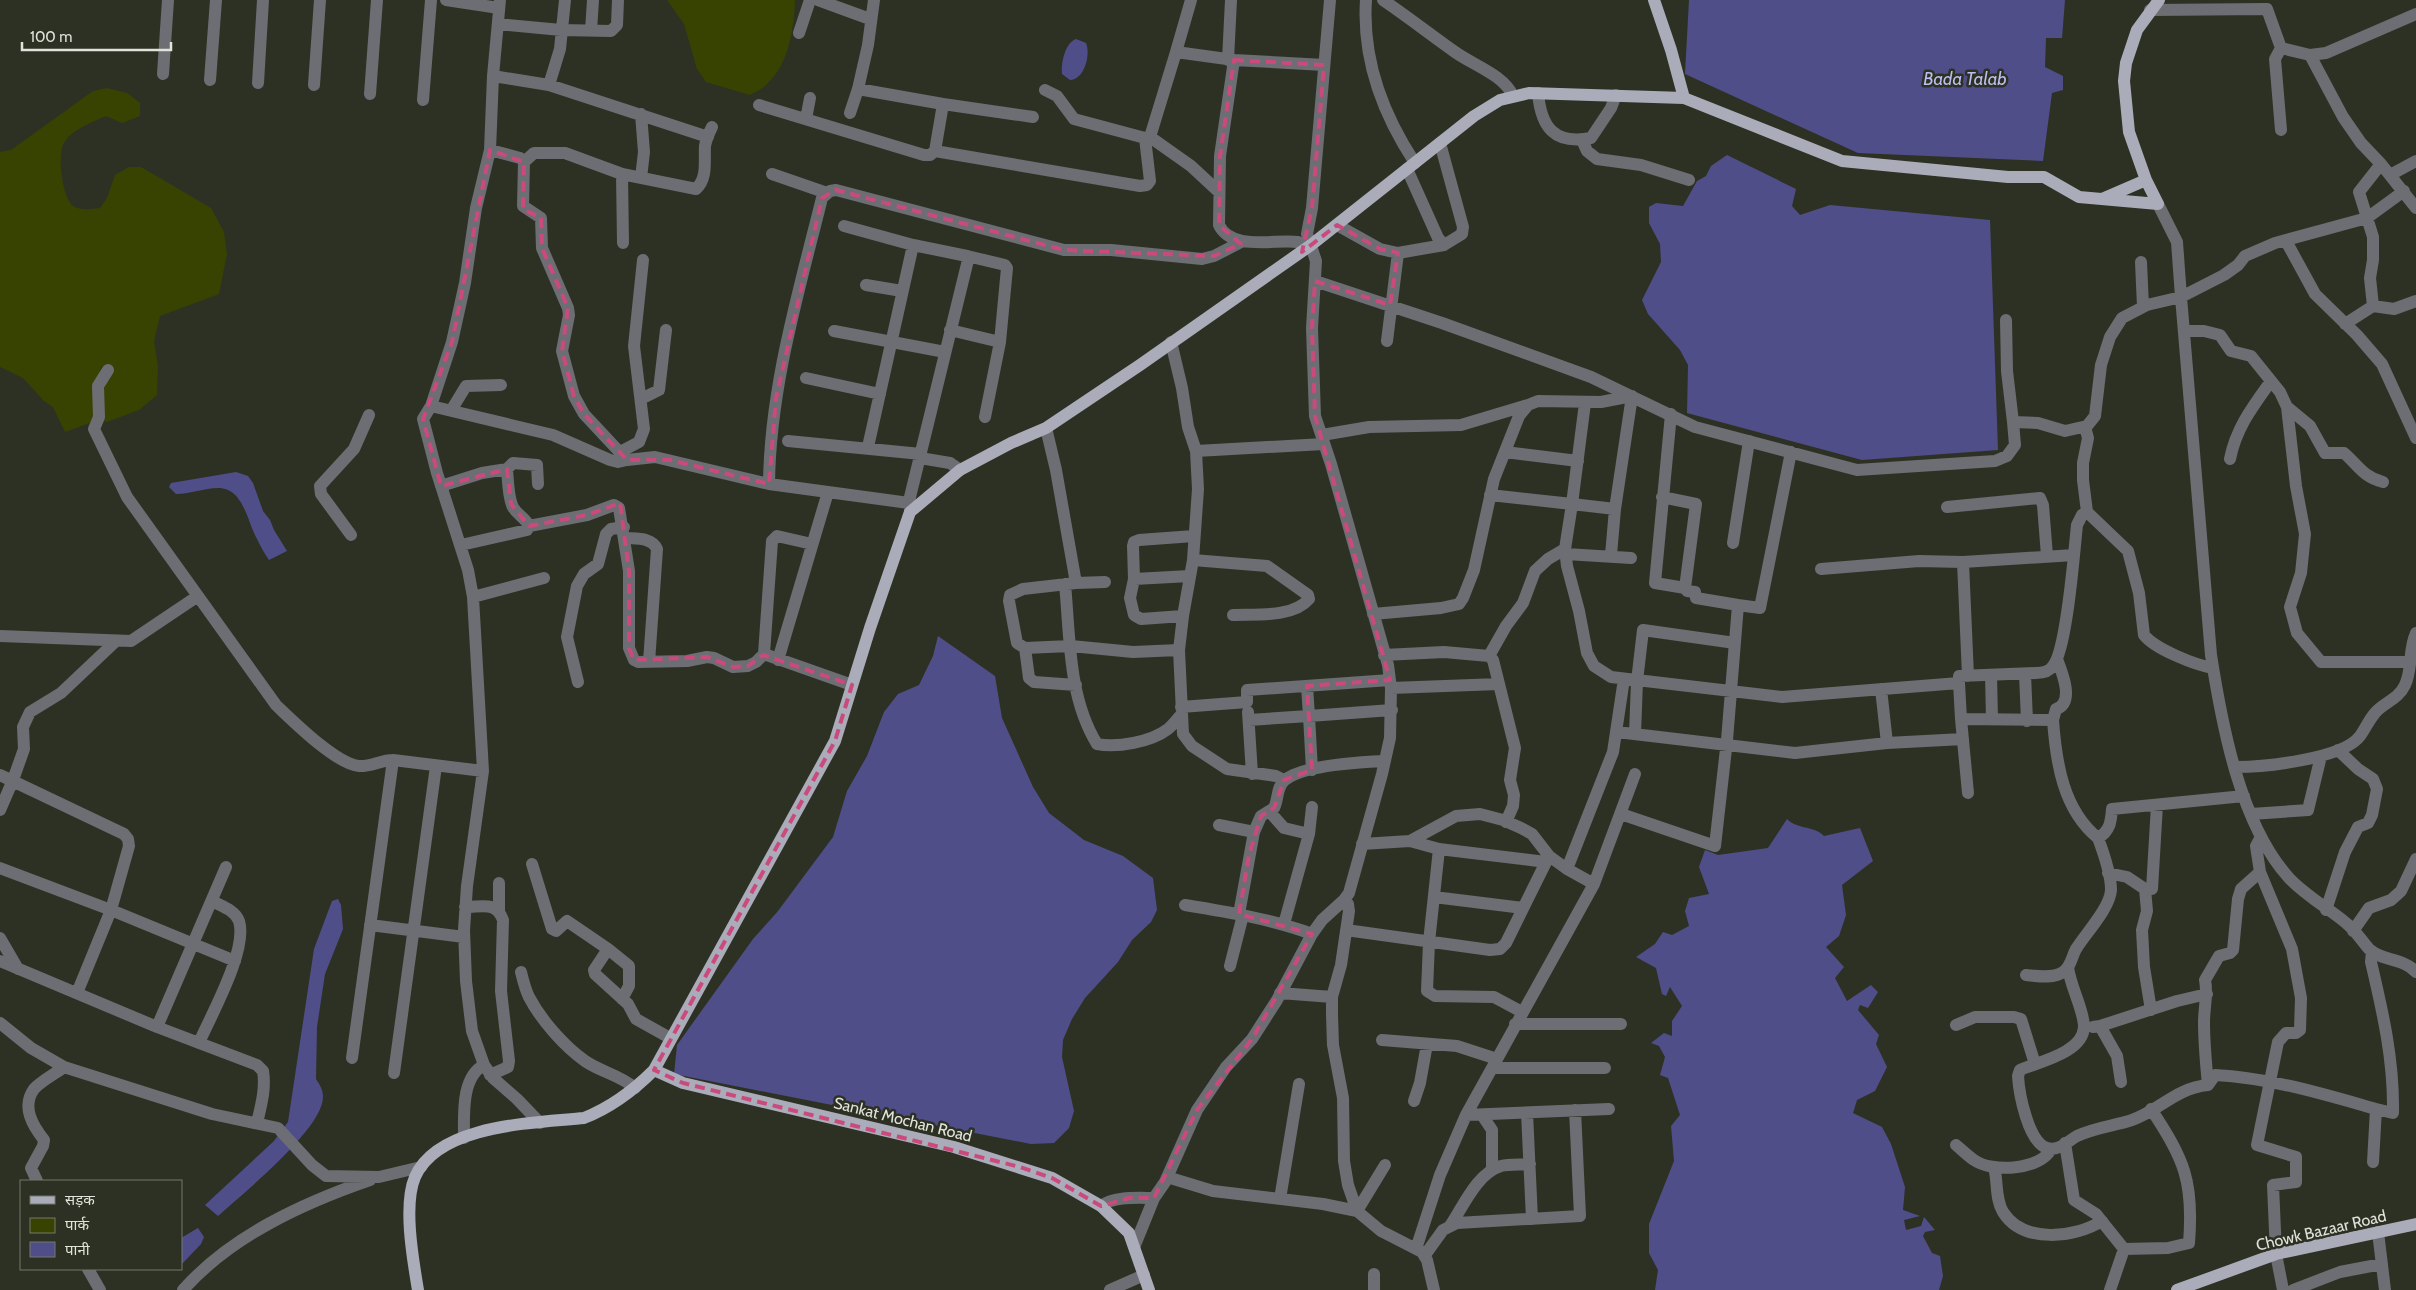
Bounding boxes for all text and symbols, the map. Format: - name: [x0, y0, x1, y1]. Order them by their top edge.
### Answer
- scale bar: [22, 20, 171, 52]
- text: 100 m: [30, 28, 72, 46]
- water label: Bada Talab: [1923, 68, 2007, 90]
- street label: Sankat Mochan Road: [832, 1093, 974, 1146]
- legend: [20, 1180, 182, 1270]
- text: सड़क: [65, 1191, 95, 1209]
- street label: Chowk Bazaar Road: [2254, 1206, 2388, 1255]
- text: पार्क: [65, 1216, 89, 1234]
- text: पानी: [65, 1241, 91, 1259]

